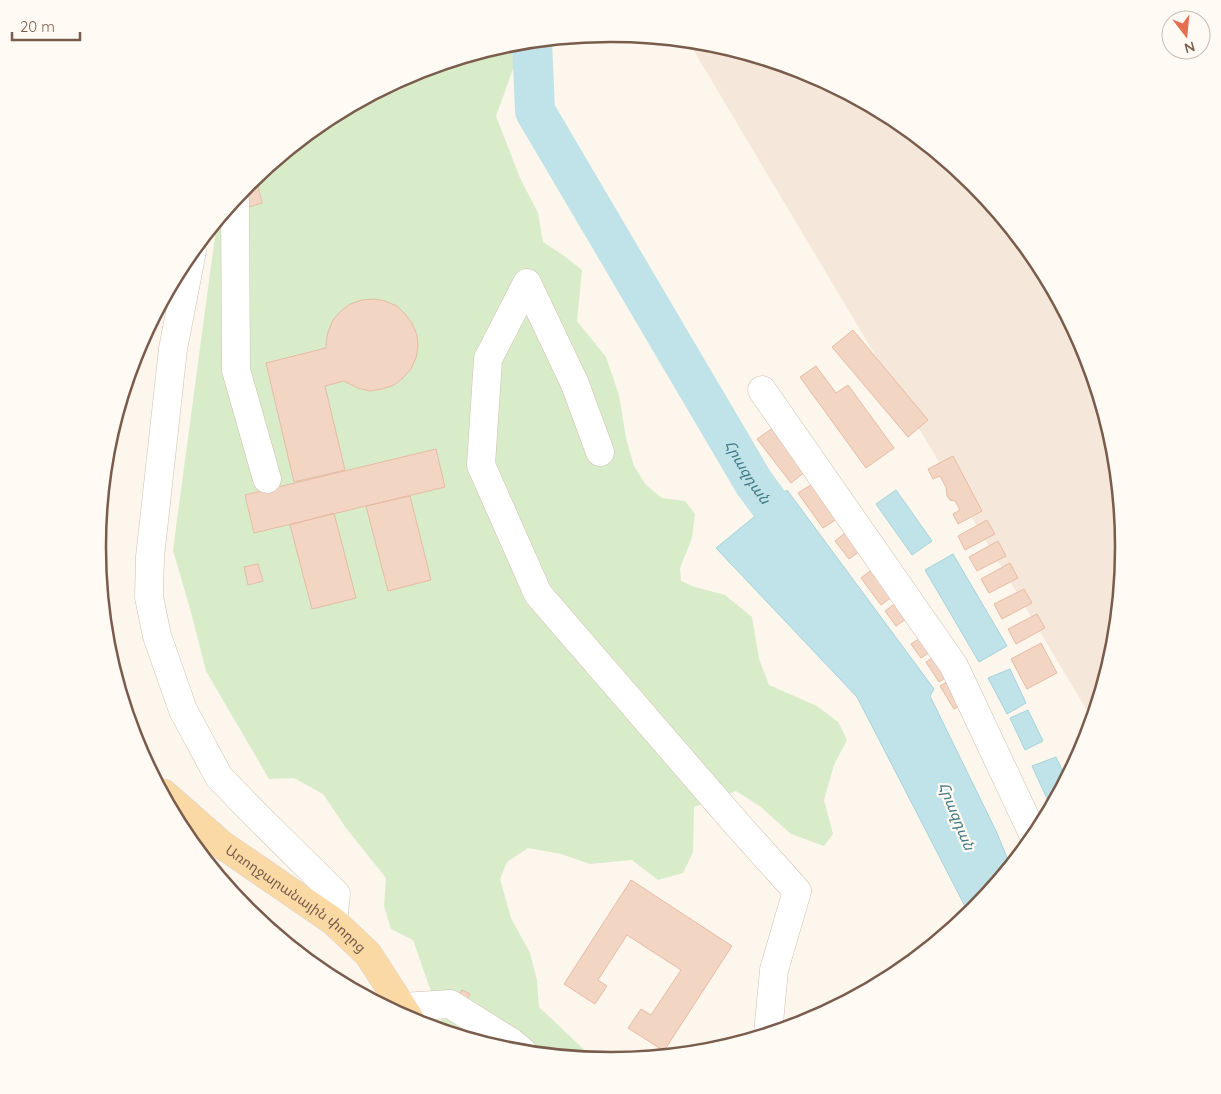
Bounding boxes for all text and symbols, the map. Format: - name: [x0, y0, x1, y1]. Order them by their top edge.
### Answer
- scale bar: [12, 10, 80, 42]
- north arrow: [1161, 10, 1211, 60]
- text: 20 m: [20, 17, 55, 36]
- text: N: [1182, 37, 1197, 58]
- water label: Հրազդան: [721, 436, 776, 508]
- water label: Հրազդան: [935, 779, 980, 854]
- street label: Առողջարանային փողոց: [222, 841, 370, 956]

